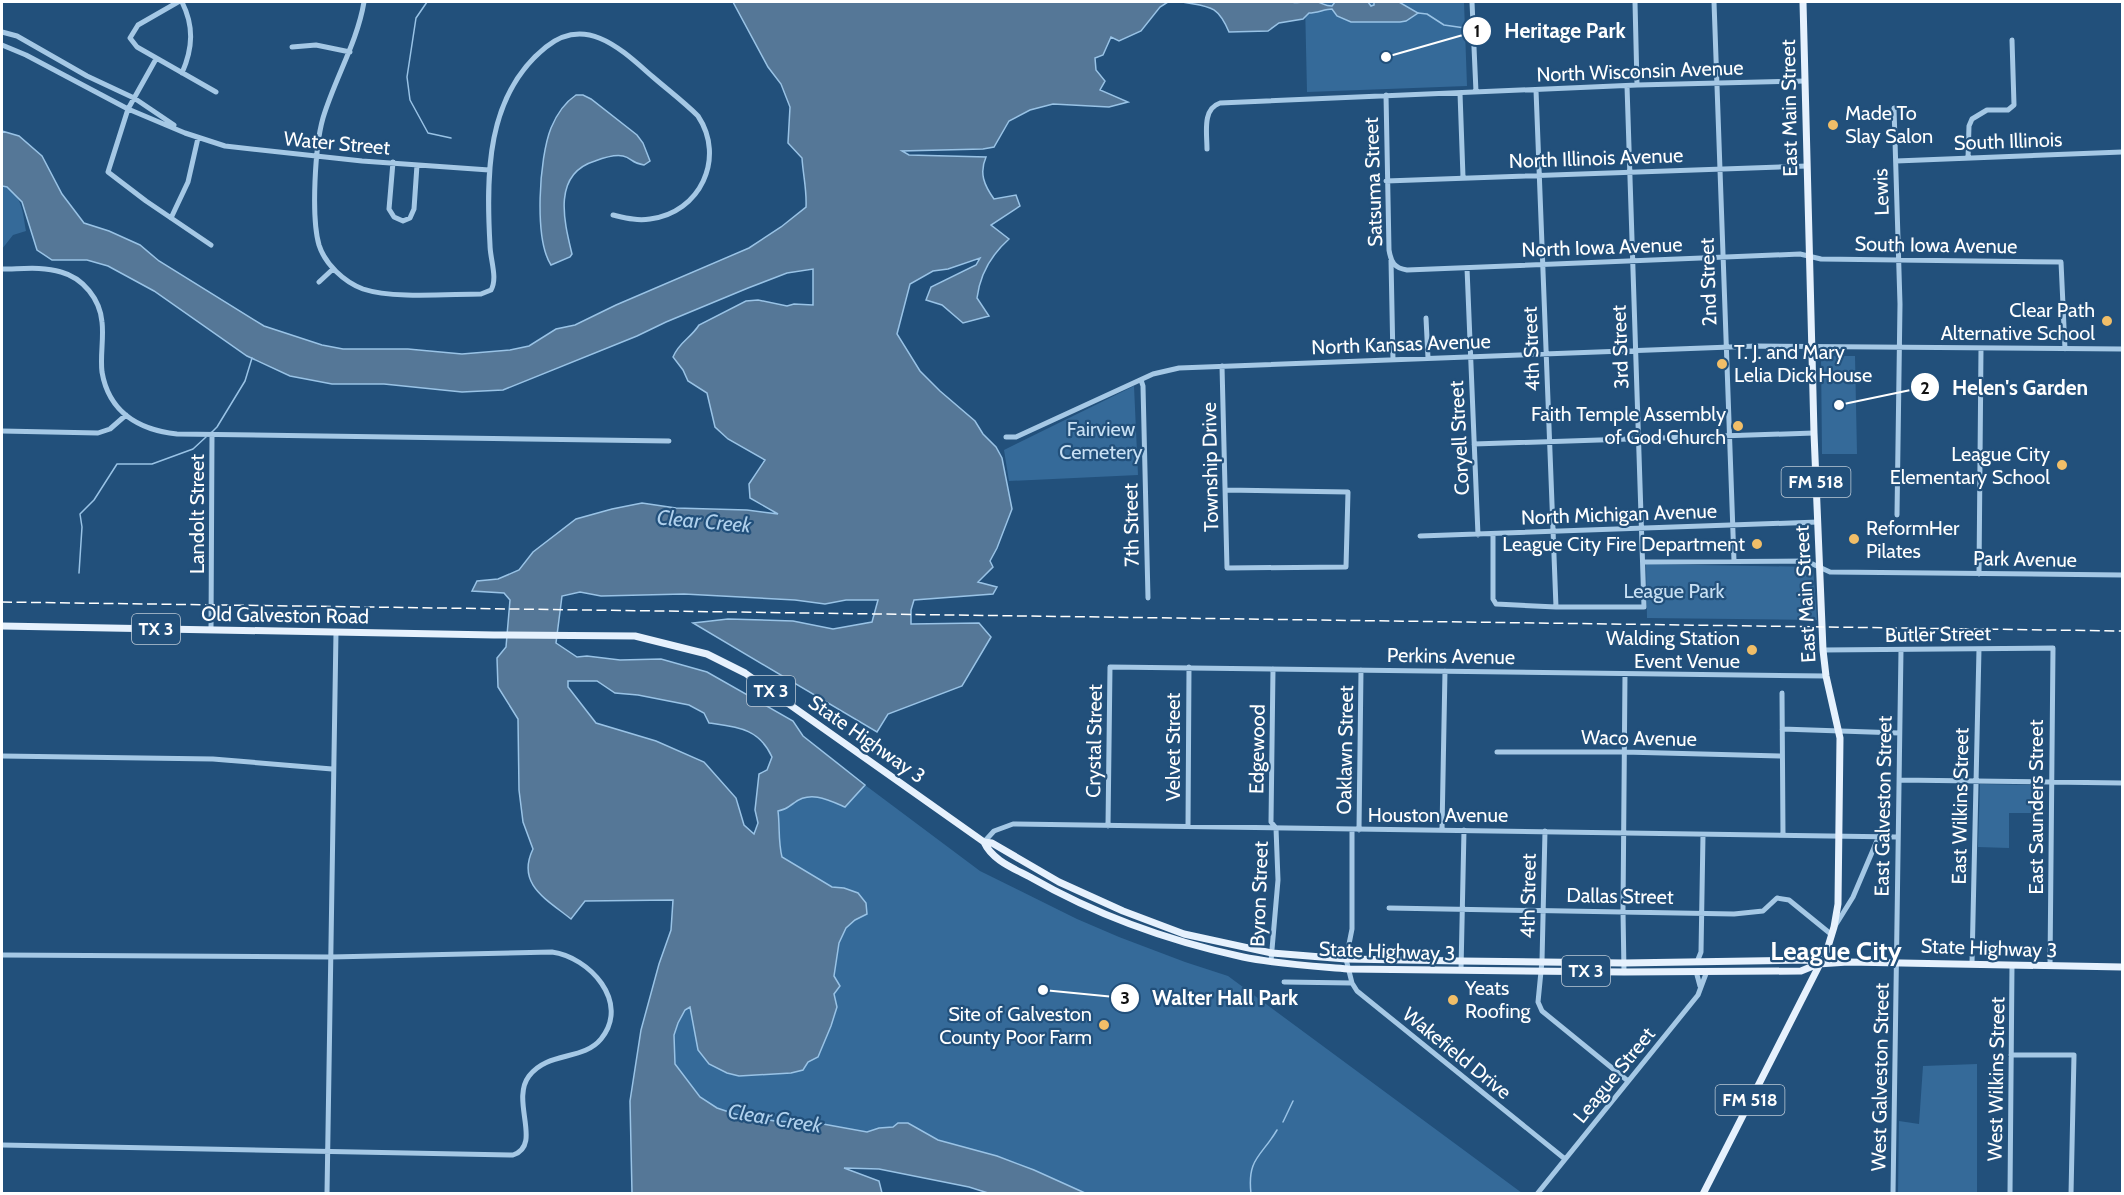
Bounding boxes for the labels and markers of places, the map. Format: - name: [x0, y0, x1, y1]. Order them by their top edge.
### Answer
- callout: Heritage Park: [1462, 11, 1638, 50]
- place label: Made To Slay Salon: [1845, 101, 1933, 148]
- marker: Made To Slay Salon: [1826, 118, 1840, 132]
- place label: Clear Path Alternative School: [1941, 298, 2095, 345]
- marker: Clear Path Alternative School: [2100, 314, 2114, 328]
- place label: T. J. and Mary Lelia Dick House: [1734, 340, 1872, 387]
- marker: T. J. and Mary Lelia Dick House: [1715, 357, 1729, 371]
- callout: Helen's Garden: [1910, 368, 2100, 407]
- place label: Faith Temple Assembly of God Church: [1531, 402, 1726, 449]
- marker: Faith Temple Assembly of God Church: [1731, 419, 1745, 433]
- place label: League City Elementary School: [1890, 442, 2050, 489]
- marker: League City Elementary School: [2055, 458, 2069, 472]
- place label: ReformHer Pilates: [1866, 516, 1960, 563]
- place label: League City Fire Department: [1502, 532, 1745, 556]
- marker: ReformHer Pilates: [1847, 532, 1861, 546]
- marker: League City Fire Department: [1750, 537, 1764, 551]
- place label: Walding Station Event Venue: [1606, 626, 1740, 673]
- marker: Walding Station Event Venue: [1745, 643, 1759, 657]
- place label: Yeats Roofing: [1464, 976, 1532, 1023]
- callout: Walter Hall Park: [1110, 979, 1310, 1018]
- marker: Yeats Roofing: [1446, 993, 1460, 1007]
- place label: Site of Galveston County Poor Farm: [939, 1002, 1092, 1049]
- marker: Site of Galveston County Poor Farm: [1097, 1018, 1111, 1032]

